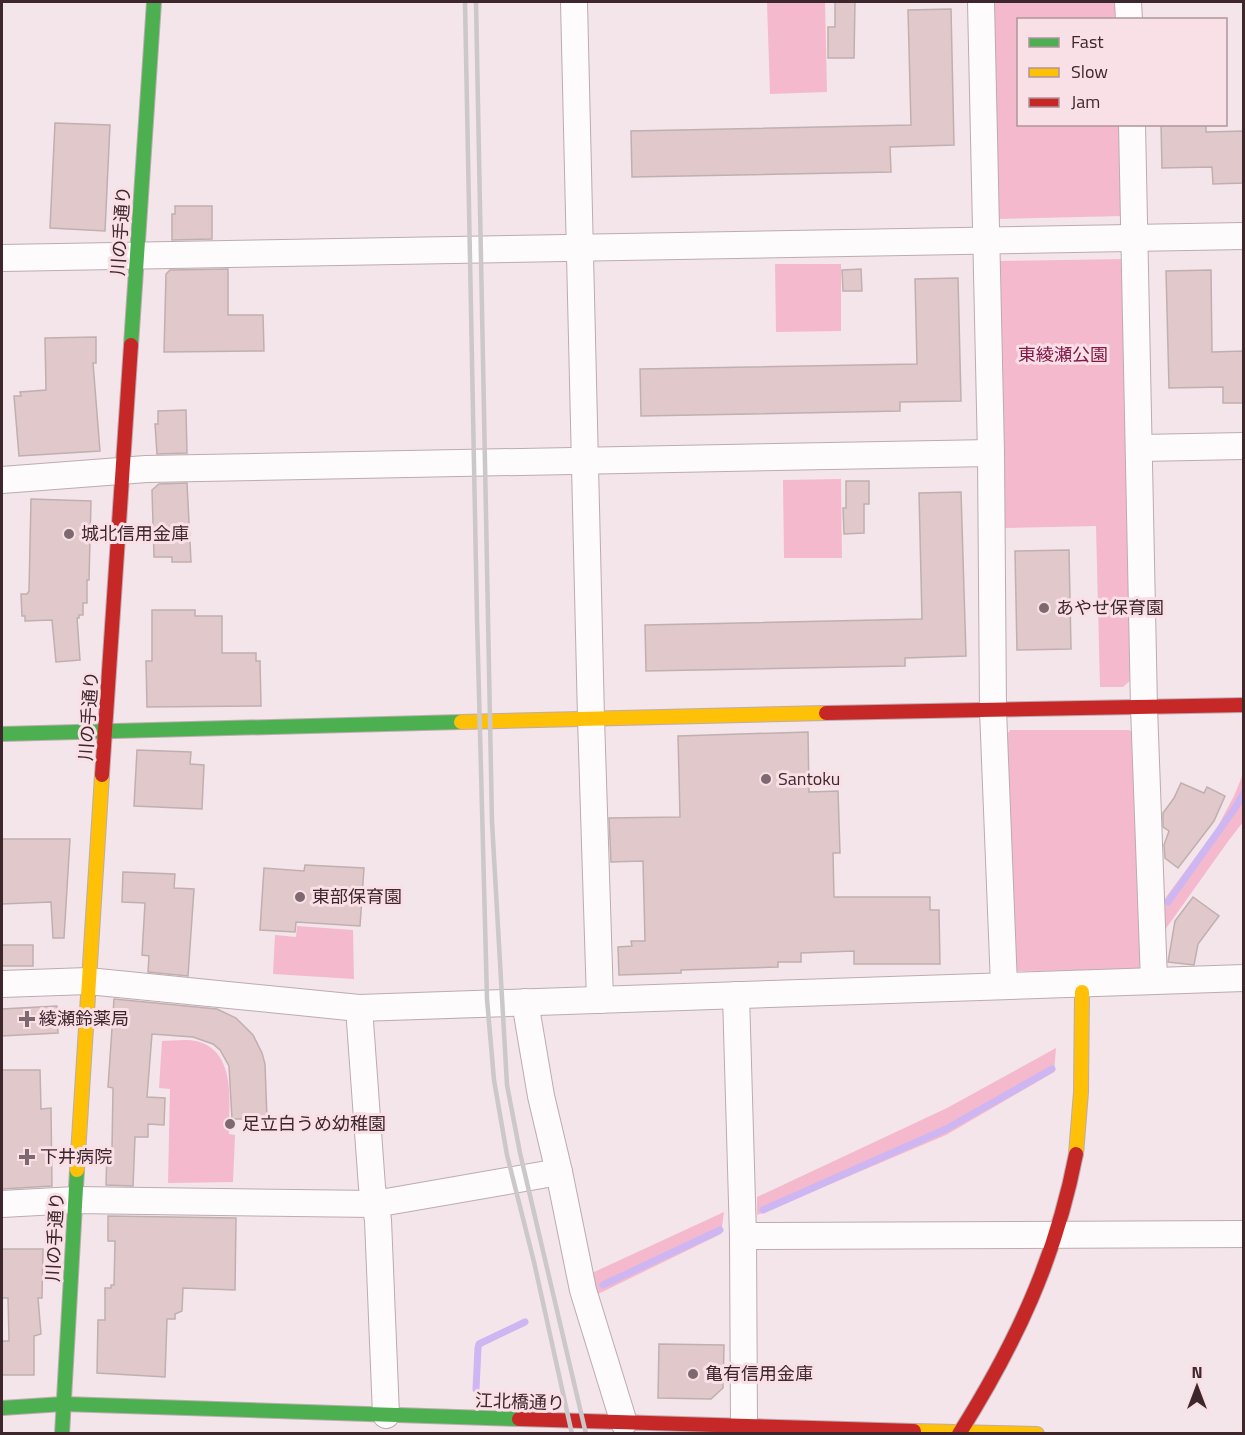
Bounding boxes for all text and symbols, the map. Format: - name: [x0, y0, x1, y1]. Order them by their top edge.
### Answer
- legend: [1017, 18, 1227, 126]
- text: Fast: [1071, 28, 1104, 55]
- text: Slow: [1071, 58, 1108, 85]
- text: Jam: [1071, 88, 1100, 115]
- street label: 川の手通り: [104, 185, 137, 277]
- park label: 東綾瀬公園: [1018, 341, 1108, 368]
- place label: 城北信用金庫: [81, 520, 189, 547]
- marker: 城北信用金庫: [62, 527, 76, 541]
- place label: あやせ保育園: [1056, 594, 1164, 621]
- marker: あやせ保育園: [1037, 601, 1051, 615]
- street label: 川の手通り: [72, 670, 105, 762]
- place label: Santoku: [778, 765, 840, 792]
- marker: Santoku: [759, 772, 773, 786]
- place label: 東部保育園: [312, 883, 402, 910]
- marker: 東部保育園: [293, 890, 307, 904]
- place label: 綾瀬鈴薬局: [39, 1005, 129, 1032]
- marker: 綾瀬鈴薬局: [20, 1012, 34, 1026]
- place label: 足立白うめ幼稚園: [242, 1110, 386, 1137]
- marker: 足立白うめ幼稚園: [223, 1117, 237, 1131]
- place label: 下井病院: [40, 1143, 112, 1170]
- marker: 下井病院: [18, 1148, 36, 1166]
- street label: 川の手通り: [39, 1191, 70, 1283]
- north arrow: [1167, 1357, 1227, 1417]
- place label: 亀有信用金庫: [705, 1360, 813, 1387]
- text: N: [1191, 1360, 1203, 1384]
- marker: 亀有信用金庫: [686, 1367, 700, 1381]
- street label: 江北橋通り: [475, 1386, 565, 1417]

